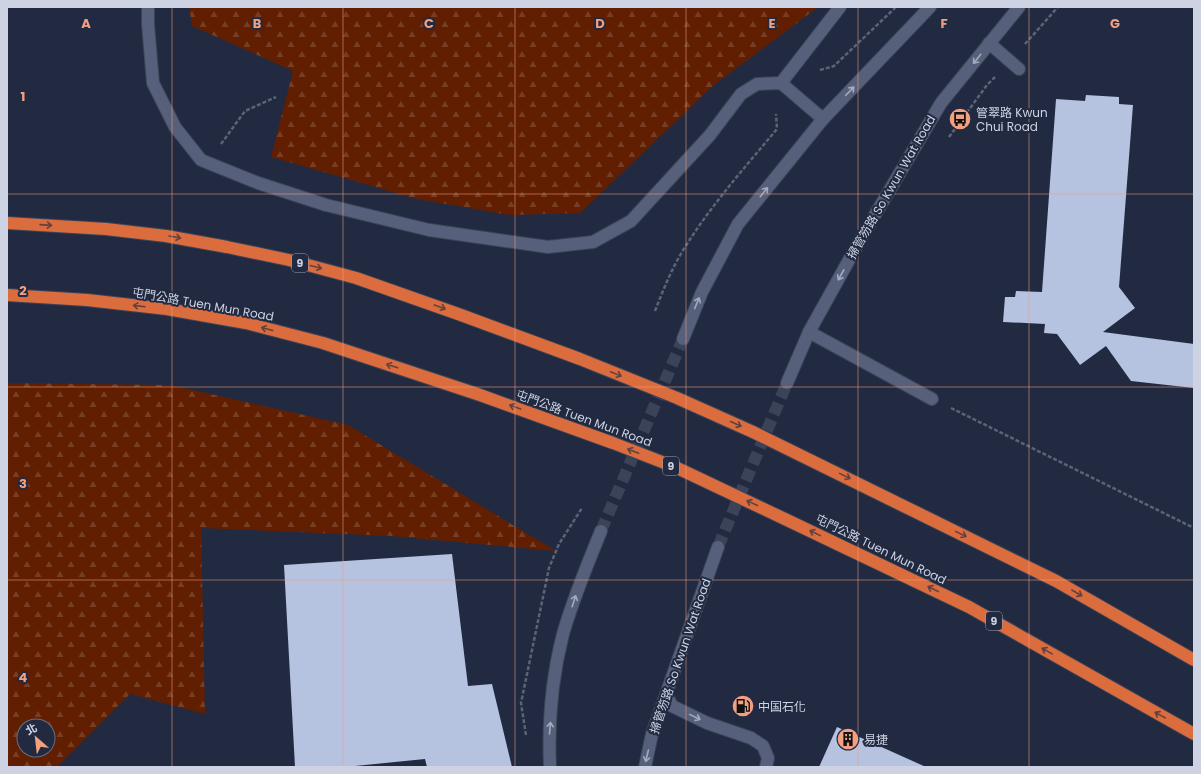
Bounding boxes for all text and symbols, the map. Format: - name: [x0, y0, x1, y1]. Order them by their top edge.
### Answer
- text: A: [81, 14, 91, 33]
- text: B: [253, 14, 262, 33]
- text: C: [424, 14, 434, 33]
- text: D: [595, 14, 605, 33]
- text: E: [768, 14, 776, 33]
- text: F: [940, 14, 948, 33]
- text: G: [1110, 14, 1120, 33]
- one-way arrow: [972, 53, 981, 64]
- one-way arrow: [845, 86, 855, 96]
- text: 1: [21, 87, 25, 106]
- place label: 管翠路 Kwun Chui Road: [976, 104, 1048, 135]
- bus stop icon: 管翠路 Kwun Chui Road: [947, 106, 973, 132]
- street label: 掃管笏路 So Kwun Wat Road: [843, 112, 939, 262]
- one-way arrow: [759, 187, 768, 198]
- one-way arrow: [39, 221, 52, 229]
- one-way arrow: [168, 234, 181, 242]
- road number: 9: [292, 254, 308, 272]
- one-way arrow: [309, 264, 322, 271]
- one-way arrow: [836, 269, 844, 281]
- text: 2: [19, 281, 27, 300]
- street label: 屯門公路 Tuen Mun Road: [131, 283, 275, 325]
- one-way arrow: [694, 298, 702, 310]
- one-way arrow: [133, 302, 146, 310]
- one-way arrow: [433, 303, 445, 311]
- one-way arrow: [261, 324, 274, 332]
- one-way arrow: [386, 361, 398, 369]
- one-way arrow: [610, 370, 622, 378]
- street label: 屯門公路 Tuen Mun Road: [514, 385, 654, 451]
- one-way arrow: [509, 403, 521, 411]
- one-way arrow: [729, 421, 741, 428]
- one-way arrow: [627, 447, 639, 455]
- road number: 9: [663, 457, 679, 475]
- one-way arrow: [839, 473, 851, 481]
- text: 3: [19, 474, 27, 493]
- one-way arrow: [746, 499, 758, 506]
- street label: 屯門公路 Tuen Mun Road: [813, 510, 949, 588]
- one-way arrow: [810, 529, 822, 536]
- one-way arrow: [955, 531, 967, 538]
- street label: 掃管笏路 So Kwun Wat Road: [645, 576, 715, 736]
- one-way arrow: [927, 585, 939, 592]
- one-way arrow: [1071, 590, 1083, 598]
- one-way arrow: [571, 595, 578, 608]
- road number: 9: [986, 612, 1002, 630]
- one-way arrow: [1041, 647, 1053, 654]
- text: 4: [19, 668, 28, 687]
- fuel station icon: 中国石化: [730, 693, 756, 719]
- place label: 中国石化: [758, 698, 806, 715]
- one-way arrow: [1154, 711, 1166, 718]
- one-way arrow: [689, 714, 701, 721]
- north arrow: [16, 718, 56, 758]
- text: 北: [23, 720, 40, 739]
- one-way arrow: [546, 722, 553, 735]
- building icon: 易捷: [835, 726, 861, 752]
- place label: 易捷: [864, 731, 888, 748]
- one-way arrow: [643, 749, 651, 762]

